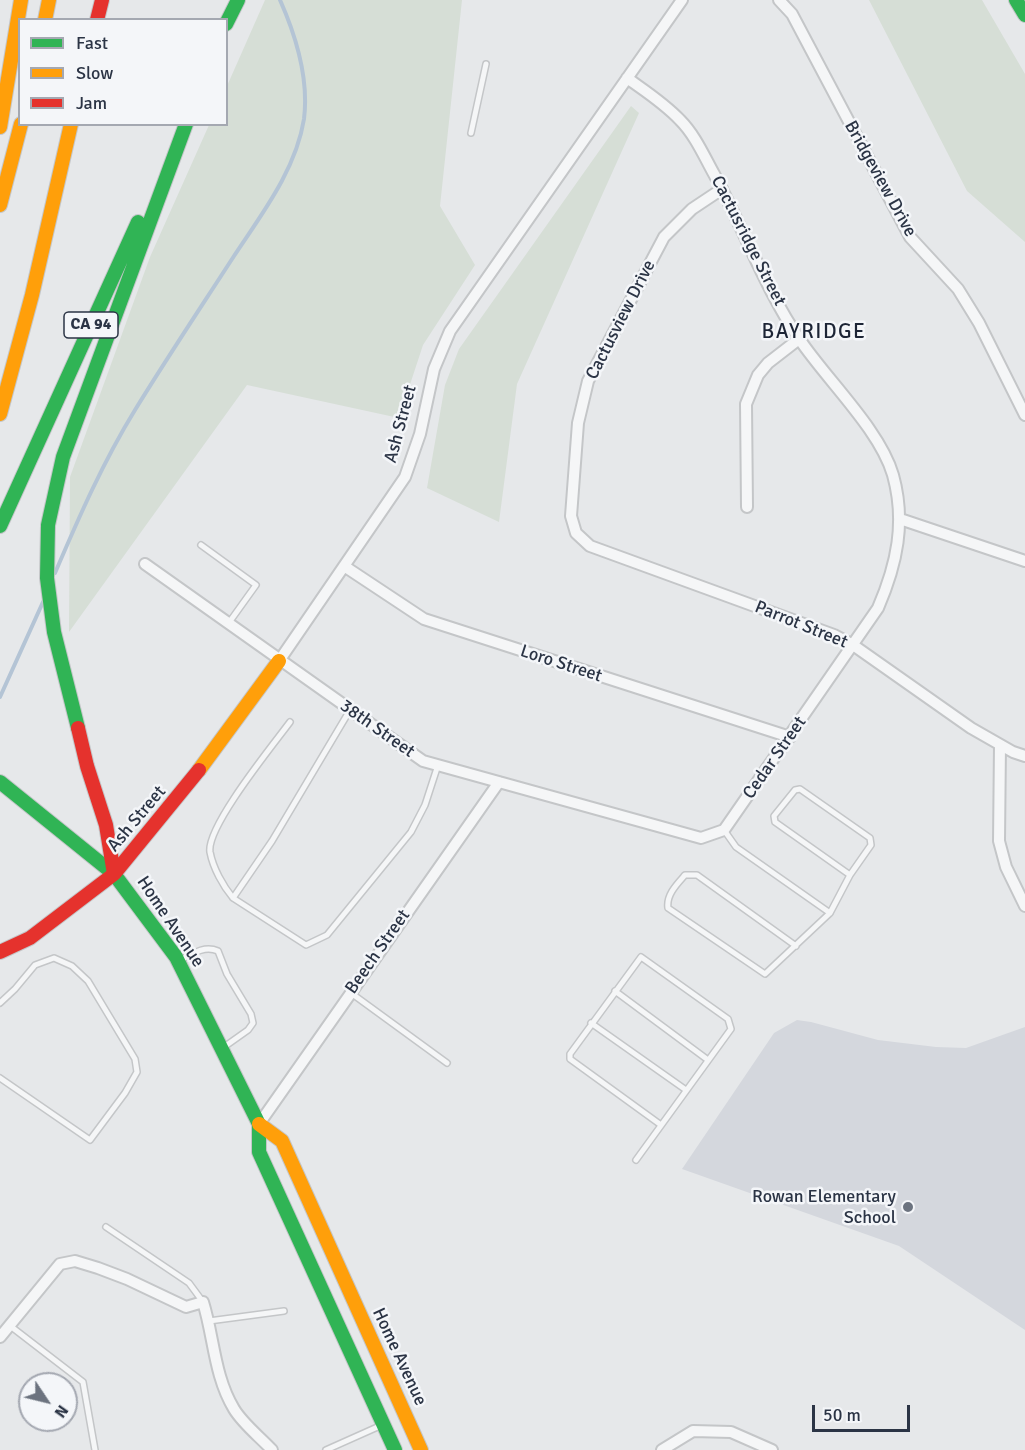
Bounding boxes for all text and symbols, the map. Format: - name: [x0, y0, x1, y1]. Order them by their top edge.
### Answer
- legend: [18, 18, 228, 126]
- text: Fast: [76, 32, 108, 54]
- text: Slow: [76, 62, 113, 84]
- text: Jam: [76, 92, 107, 114]
- street label: Bridgeview Drive: [839, 117, 921, 241]
- street label: Cactusridge Street: [706, 172, 790, 310]
- street label: Cactusview Drive: [582, 257, 660, 383]
- road number: CA 94: [64, 312, 118, 338]
- district label: BAYRIDGE: [762, 319, 866, 345]
- street label: Ash Street: [380, 383, 422, 465]
- street label: Parrot Street: [751, 597, 851, 653]
- street label: Loro Street: [517, 641, 605, 687]
- street label: 38th Street: [335, 695, 419, 763]
- street label: Cedar Street: [739, 713, 811, 803]
- street label: Ash Street: [103, 782, 171, 856]
- street label: Home Avenue: [132, 872, 208, 972]
- street label: Beech Street: [341, 906, 415, 998]
- place label: Rowan Elementary School: [752, 1186, 896, 1228]
- marker: Rowan Elementary School: [901, 1200, 915, 1214]
- street label: Home Avenue: [367, 1305, 431, 1409]
- north arrow: [18, 1372, 78, 1432]
- scale bar: [815, 1393, 912, 1431]
- text: N: [50, 1401, 72, 1421]
- text: 50 m: [823, 1404, 861, 1426]

